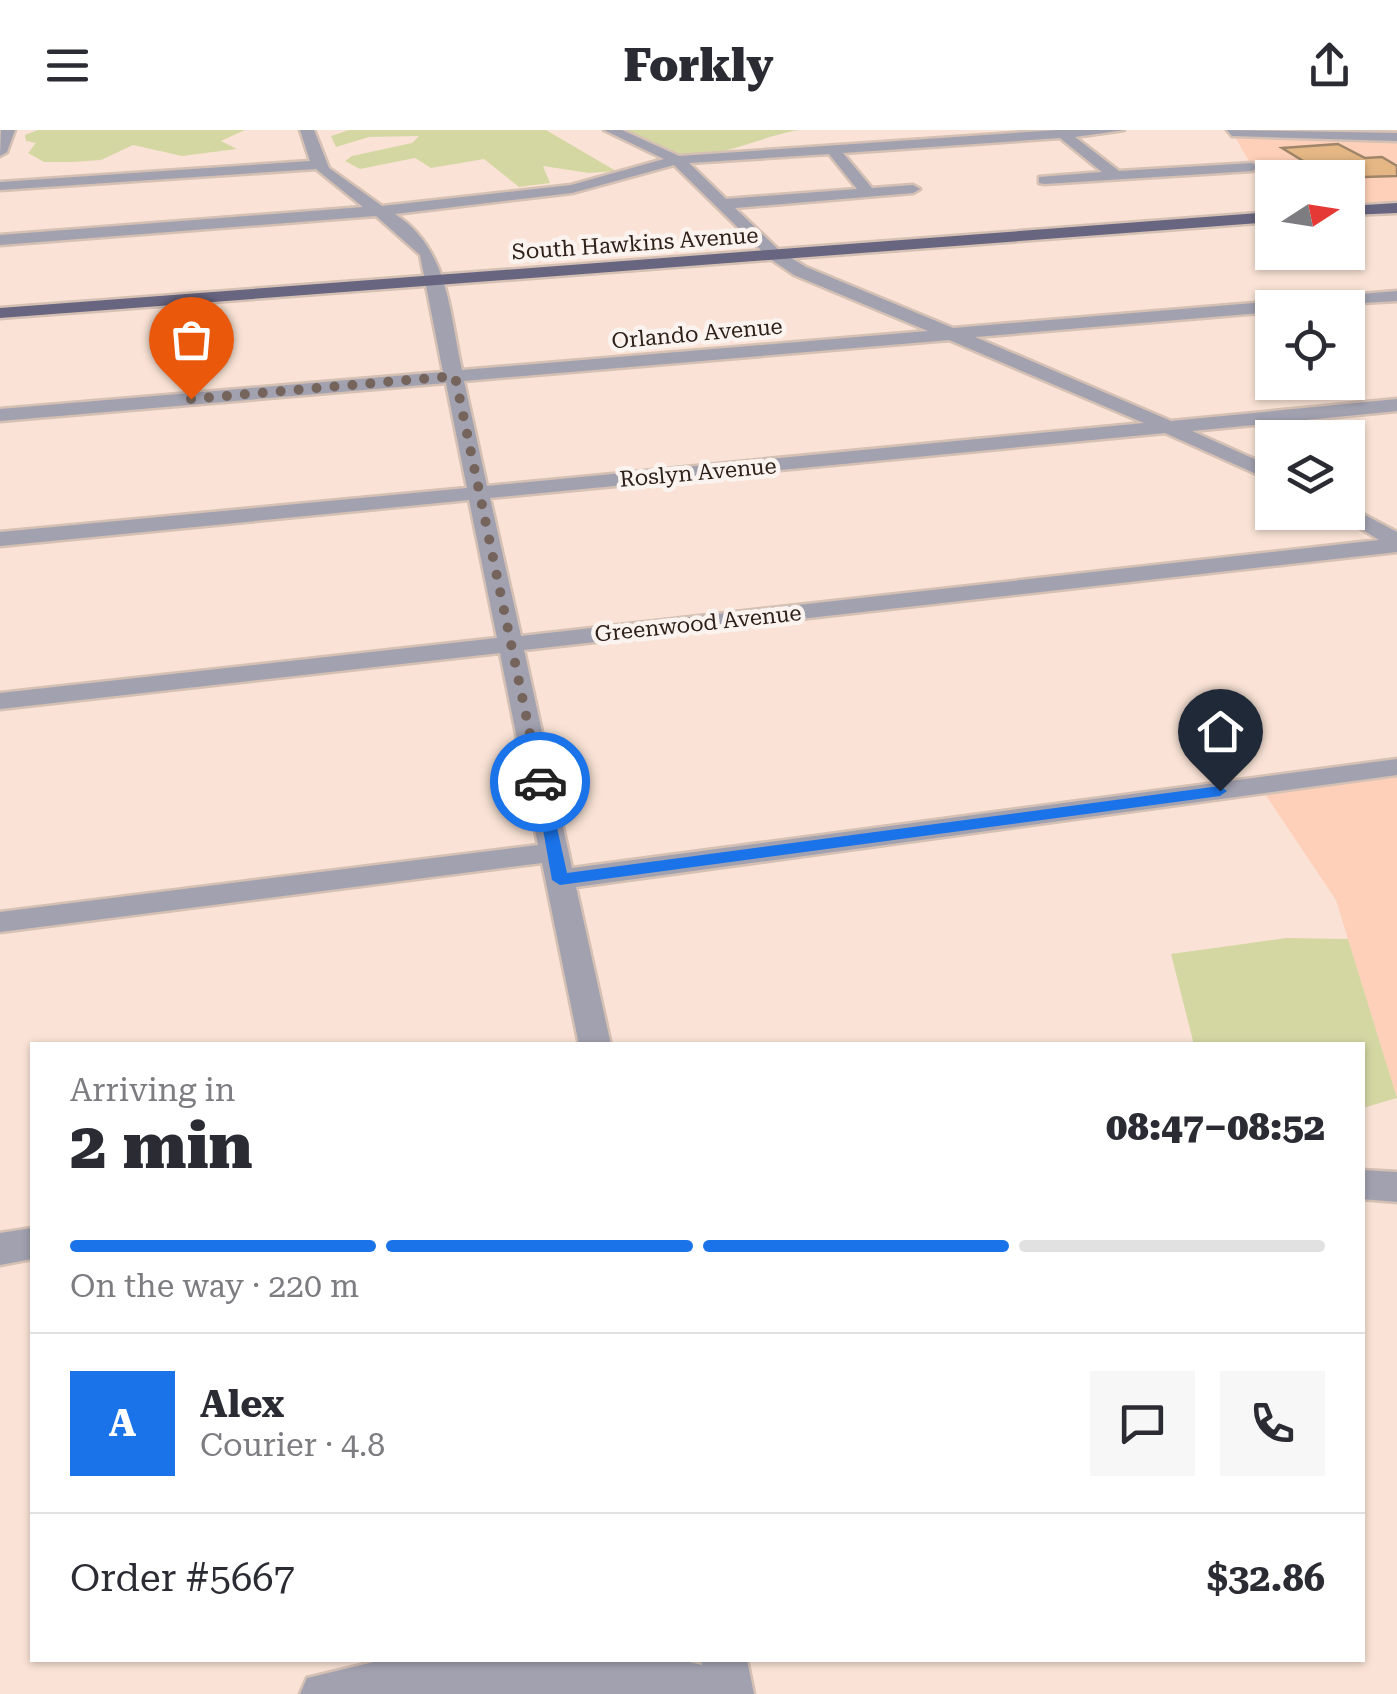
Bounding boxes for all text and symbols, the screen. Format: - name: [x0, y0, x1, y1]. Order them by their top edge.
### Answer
- icon: menu: [40, 38, 95, 93]
- icon: share: [1302, 38, 1357, 93]
- text: Forkly: [623, 39, 774, 92]
- north arrow: [1255, 160, 1365, 270]
- map controls: [1255, 160, 1365, 530]
- street label: South Hawkins Avenue: [511, 222, 759, 265]
- button: locate: [1255, 290, 1365, 400]
- pin: [149, 297, 234, 400]
- icon: bag: [164, 312, 219, 367]
- street label: Orlando Avenue: [611, 314, 784, 353]
- button: layers: [1255, 420, 1365, 530]
- street label: Roslyn Avenue: [619, 453, 778, 492]
- street label: Greenwood Avenue: [594, 600, 803, 647]
- pin: [1178, 689, 1263, 792]
- icon: home: [1193, 704, 1248, 759]
- courier: [490, 732, 590, 832]
- icon: car: [513, 755, 568, 810]
- text: Arriving in: [70, 1071, 235, 1109]
- text: 08:47–08:52: [1106, 1105, 1325, 1149]
- text: 2 min: [70, 1108, 253, 1184]
- text: On the way · 220 m: [70, 1267, 359, 1305]
- button: chat: [1090, 1371, 1195, 1476]
- button: phone: [1220, 1371, 1325, 1476]
- text: Alex: [200, 1382, 284, 1426]
- text: A: [109, 1401, 136, 1445]
- text: Courier · 4.8: [200, 1426, 385, 1464]
- text: Order #5667: [70, 1556, 295, 1600]
- text: $32.86: [1207, 1556, 1325, 1600]

